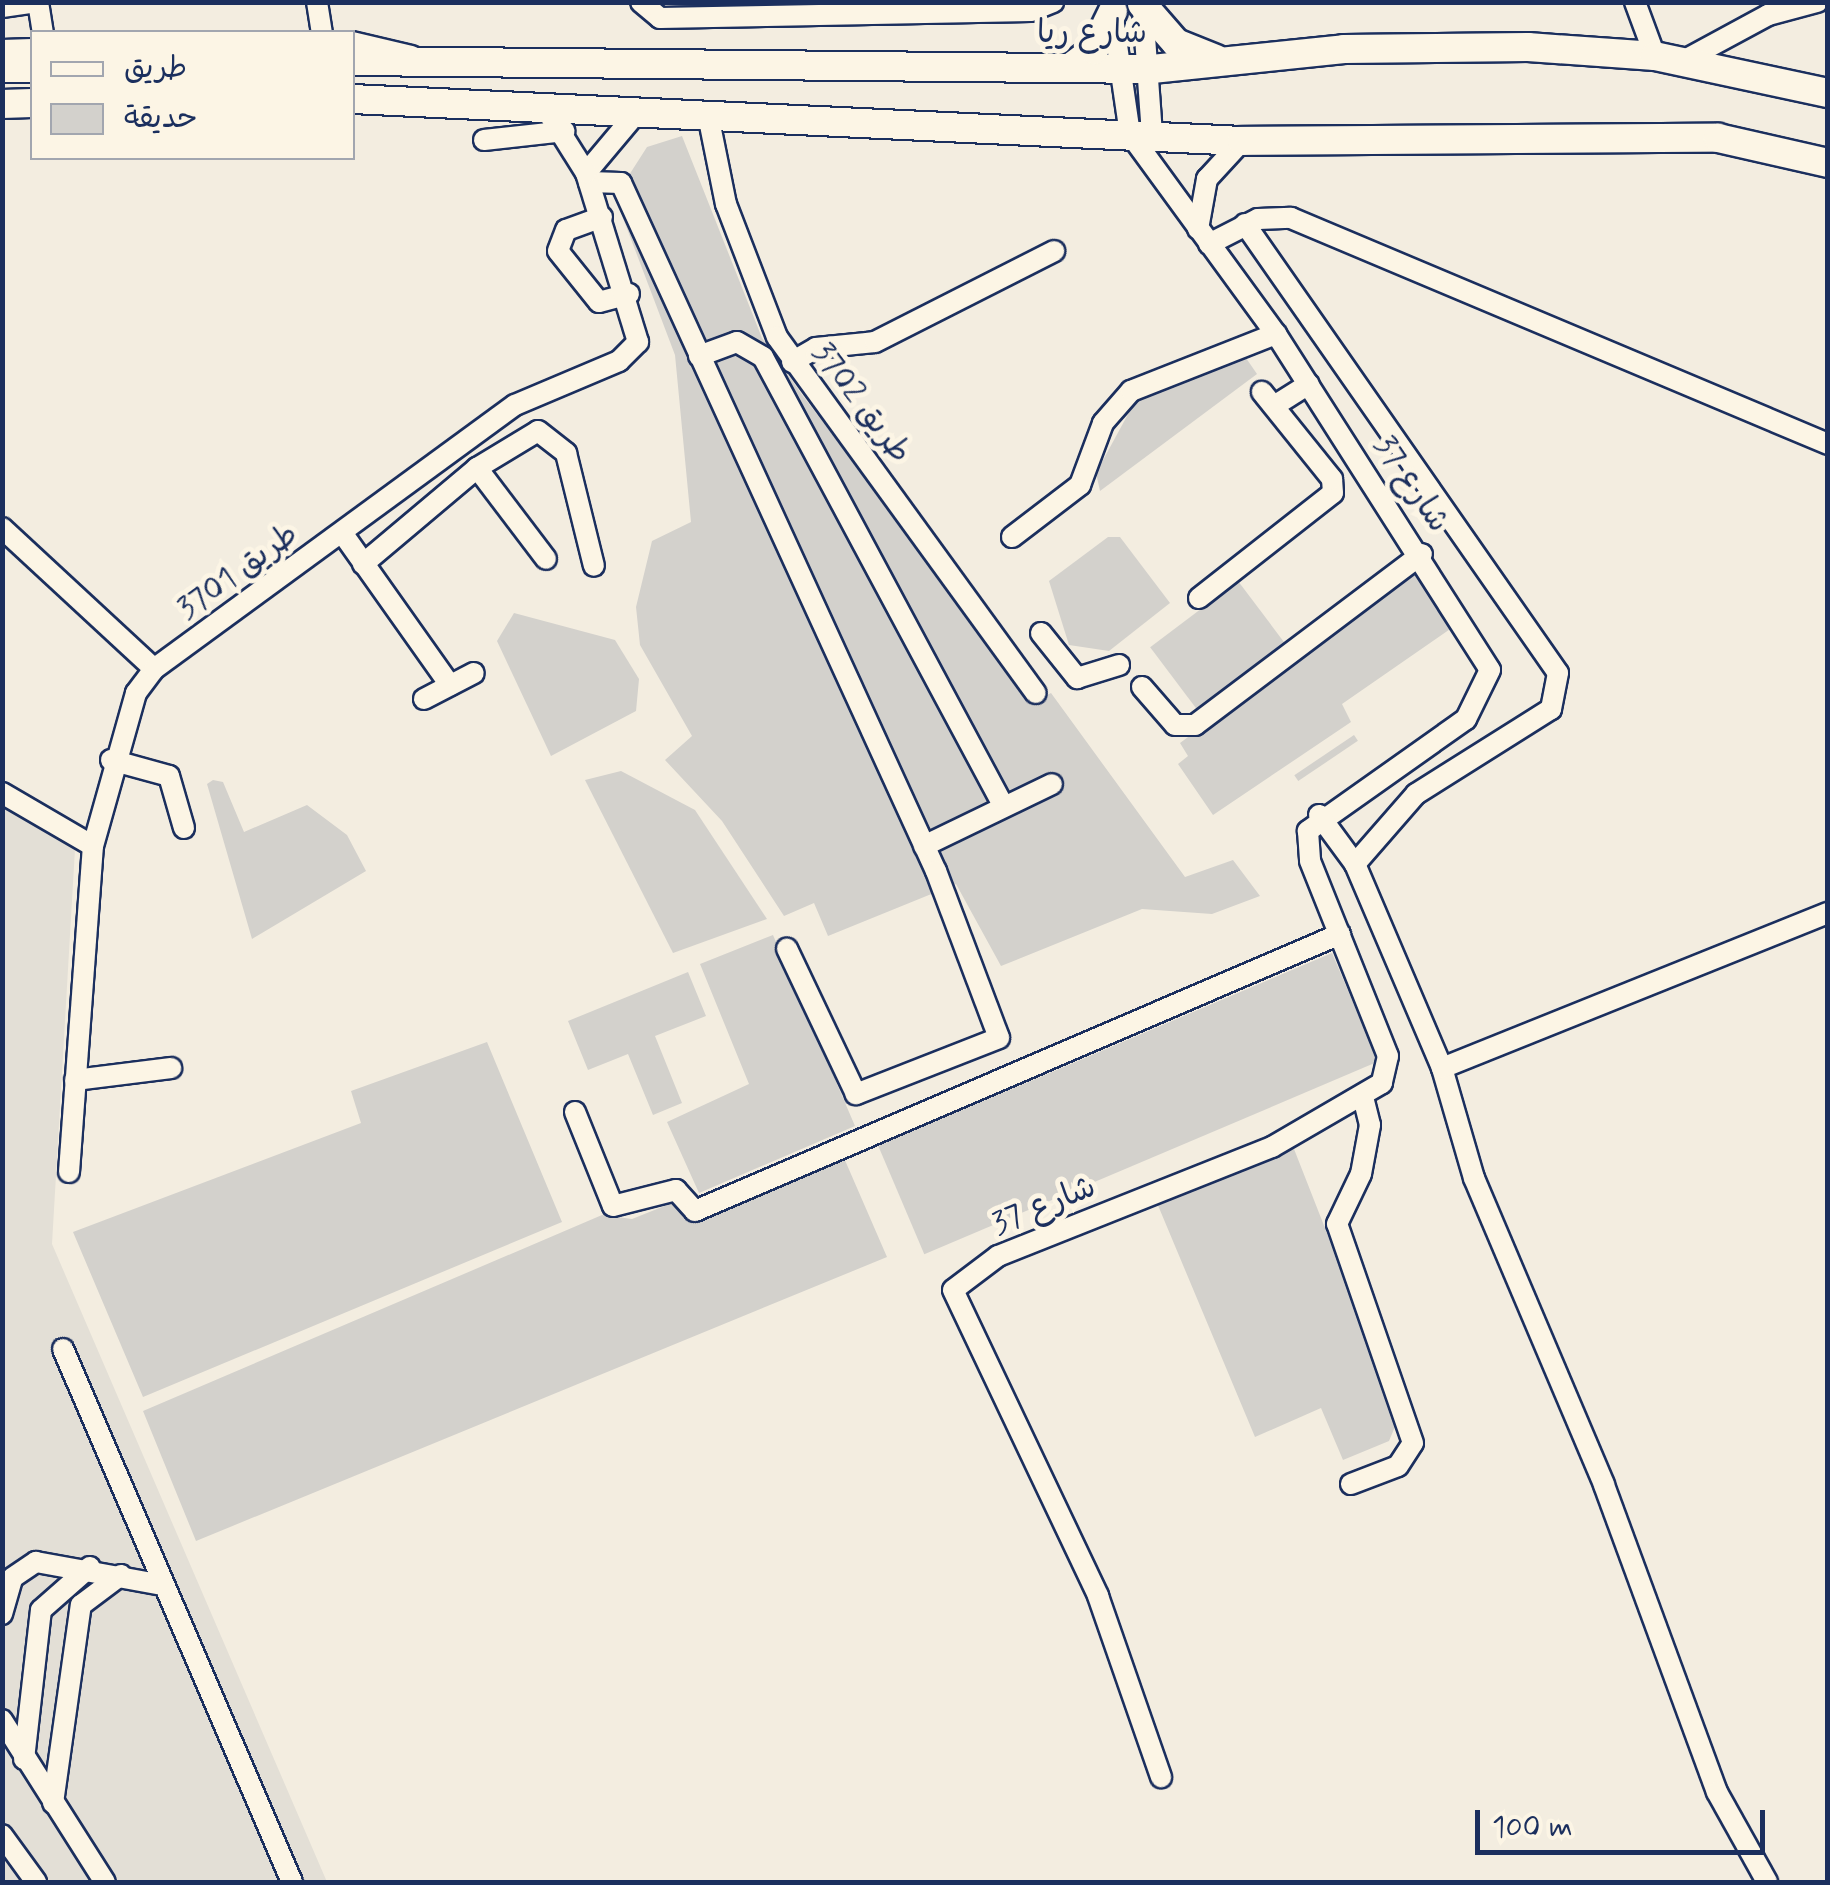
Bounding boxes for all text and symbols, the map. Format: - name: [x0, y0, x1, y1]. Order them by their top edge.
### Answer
- street label: شارع ريا: [1037, 14, 1147, 52]
- legend: [30, 30, 355, 160]
- text: طريق: [124, 49, 187, 88]
- text: حديقة: [124, 99, 198, 138]
- street label: طريق 3702: [803, 335, 919, 471]
- street label: شارع 37: [1365, 428, 1457, 540]
- street label: طريق 3701: [170, 515, 306, 629]
- street label: شارع 37: [987, 1168, 1101, 1244]
- scale bar: [1480, 1790, 1770, 1852]
- text: 100 m: [1492, 1808, 1573, 1847]

